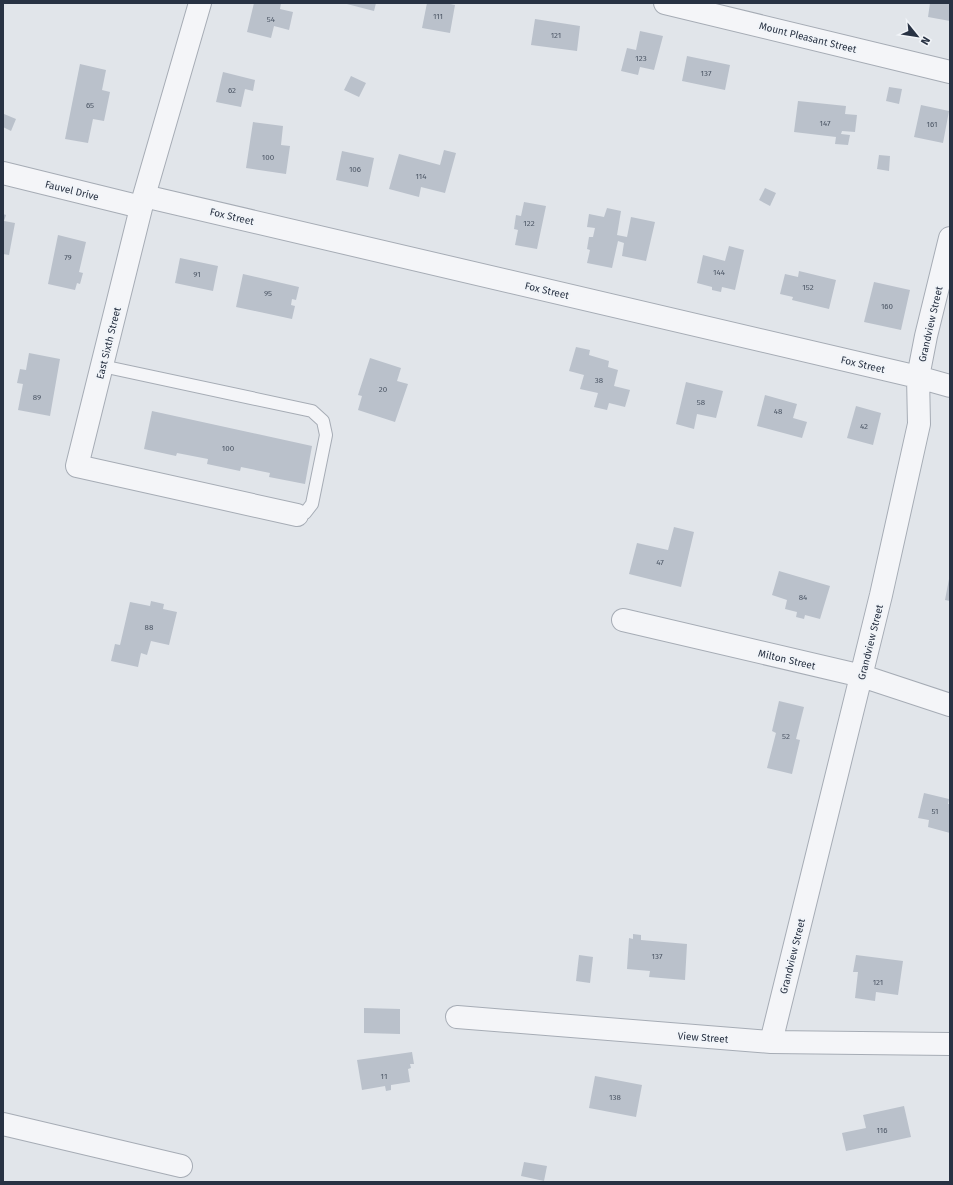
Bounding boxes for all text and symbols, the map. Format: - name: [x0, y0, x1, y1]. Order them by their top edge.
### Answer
- house number: 111: [433, 12, 443, 21]
- house number: 54: [267, 15, 276, 24]
- north arrow: [897, 16, 937, 56]
- street label: Mount Pleasant Street: [758, 20, 858, 56]
- house number: 121: [551, 31, 561, 40]
- text: N: [918, 34, 933, 47]
- house number: 123: [635, 54, 647, 63]
- house number: 137: [701, 69, 712, 78]
- house number: 62: [228, 86, 236, 95]
- house number: 65: [86, 101, 94, 110]
- house number: 147: [819, 119, 831, 128]
- house number: 161: [927, 120, 937, 129]
- house number: 100: [262, 153, 275, 162]
- house number: 106: [349, 165, 361, 174]
- house number: 114: [415, 172, 427, 181]
- street label: Fauvel Drive: [44, 179, 100, 203]
- street label: Fox Street: [209, 206, 255, 228]
- house number: 122: [523, 219, 535, 228]
- house number: 79: [64, 253, 72, 262]
- house number: 144: [713, 268, 726, 277]
- house number: 91: [193, 270, 201, 279]
- street label: Fox Street: [524, 280, 570, 302]
- house number: 152: [802, 283, 814, 292]
- street label: Grandview Street: [916, 285, 946, 363]
- house number: 95: [264, 289, 272, 298]
- house number: 160: [881, 302, 894, 311]
- street label: East Sixth Street: [94, 306, 124, 381]
- street label: Fox Street: [840, 354, 886, 376]
- house number: 38: [595, 376, 604, 385]
- house number: 20: [379, 385, 388, 394]
- house number: 89: [33, 393, 41, 402]
- house number: 58: [697, 398, 706, 407]
- house number: 48: [774, 407, 783, 416]
- house number: 42: [860, 422, 868, 431]
- house number: 100: [222, 444, 235, 453]
- house number: 47: [656, 558, 664, 567]
- house number: 84: [799, 593, 808, 602]
- street label: Grandview Street: [856, 603, 886, 681]
- house number: 88: [145, 623, 154, 632]
- street label: Milton Street: [757, 648, 817, 672]
- house number: 52: [782, 732, 790, 741]
- house number: 51: [931, 807, 939, 816]
- street label: Grandview Street: [778, 917, 808, 995]
- house number: 137: [652, 952, 663, 961]
- house number: 121: [873, 978, 883, 987]
- street label: View Street: [677, 1030, 729, 1046]
- house number: 11: [381, 1072, 387, 1081]
- house number: 138: [609, 1093, 622, 1102]
- house number: 116: [876, 1126, 888, 1135]

